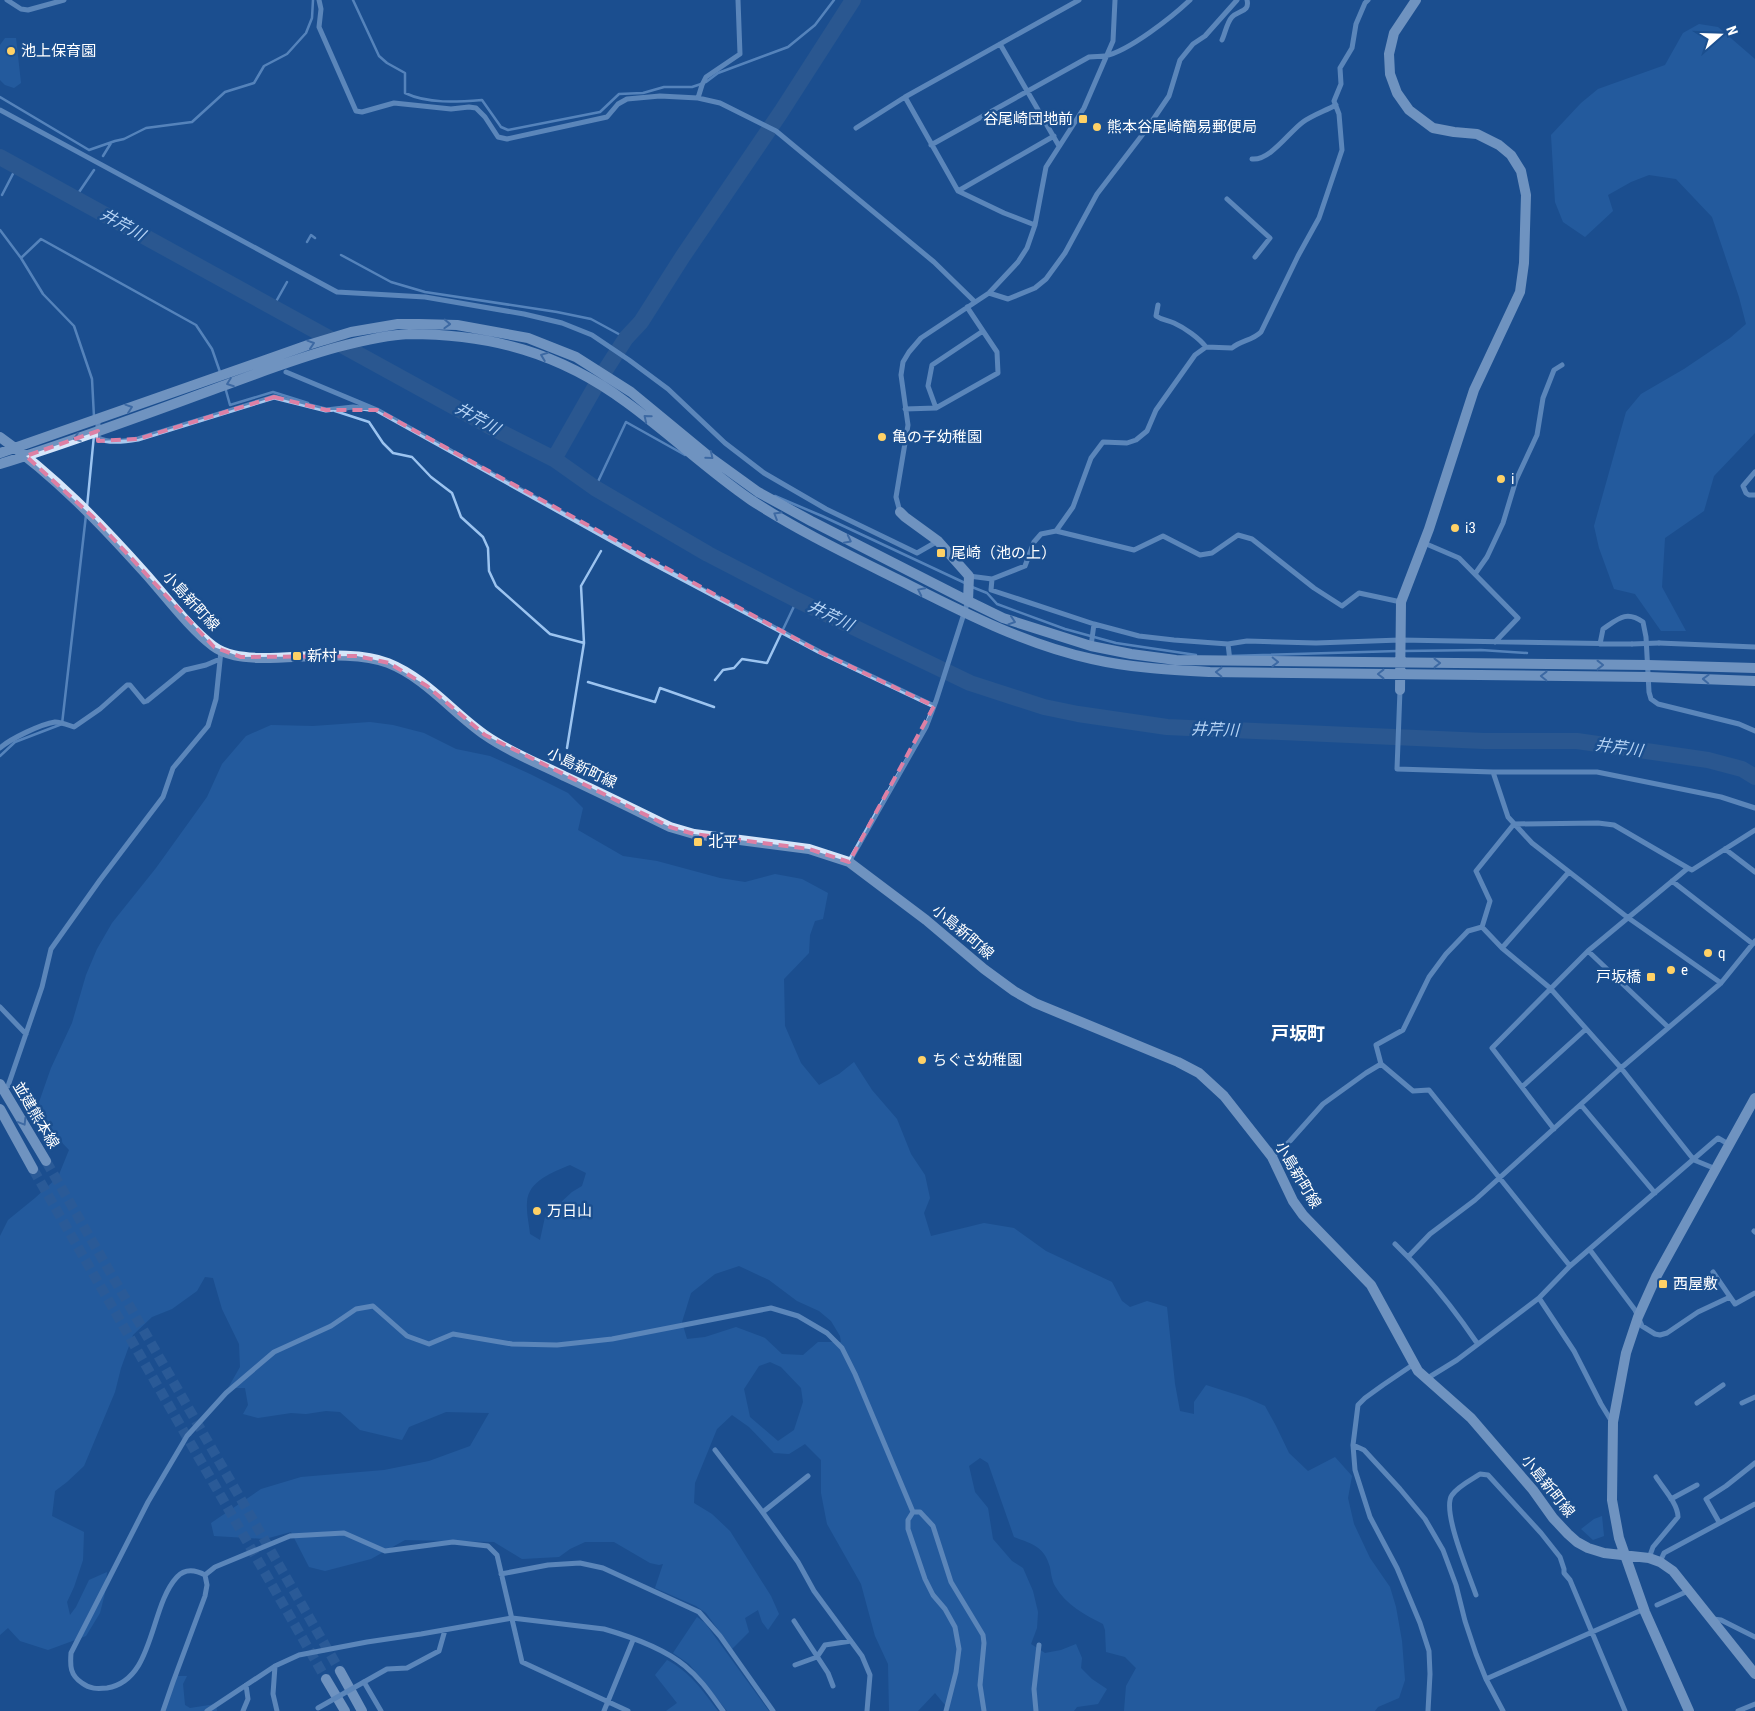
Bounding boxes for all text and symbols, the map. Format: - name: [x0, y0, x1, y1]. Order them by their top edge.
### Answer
- north arrow: [1695, 10, 1745, 60]
- text: N: [1723, 24, 1741, 37]
- place label: 池上保育園: [21, 42, 96, 60]
- marker: 池上保育園: [5, 45, 17, 57]
- place label: 谷尾崎団地前: [983, 110, 1073, 128]
- marker: 谷尾崎団地前: [1077, 113, 1089, 125]
- place label: 熊本谷尾崎簡易郵便局: [1107, 118, 1257, 136]
- marker: 熊本谷尾崎簡易郵便局: [1091, 121, 1103, 133]
- water label: 井芹川: [97, 204, 150, 245]
- one-way arrow: [443, 319, 451, 330]
- one-way arrow: [306, 340, 314, 350]
- one-way arrow: [540, 352, 549, 362]
- one-way arrow: [226, 377, 235, 387]
- water label: 井芹川: [452, 398, 505, 439]
- one-way arrow: [124, 404, 132, 414]
- one-way arrow: [643, 415, 653, 424]
- place label: 亀の子幼稚園: [892, 428, 982, 446]
- marker: 亀の子幼稚園: [876, 431, 888, 443]
- one-way arrow: [73, 433, 82, 443]
- one-way arrow: [704, 450, 713, 459]
- place label: i: [1511, 470, 1514, 488]
- marker: i: [1495, 473, 1507, 485]
- one-way arrow: [773, 512, 782, 522]
- place label: i3: [1465, 519, 1476, 537]
- marker: i3: [1449, 522, 1461, 534]
- one-way arrow: [843, 534, 852, 544]
- place label: 尾崎（池の上）: [951, 544, 1056, 562]
- marker: 尾崎（池の上）: [935, 547, 947, 559]
- street label: 小島新町線: [159, 567, 223, 635]
- one-way arrow: [917, 587, 926, 597]
- water label: 井芹川: [805, 596, 858, 635]
- one-way arrow: [1008, 615, 1016, 625]
- place label: 新村: [307, 647, 337, 665]
- marker: 新村: [291, 650, 303, 662]
- one-way arrow: [1271, 657, 1279, 667]
- one-way arrow: [1434, 658, 1441, 668]
- one-way arrow: [1596, 660, 1604, 670]
- one-way arrow: [1215, 667, 1222, 677]
- one-way arrow: [1377, 669, 1385, 679]
- one-way arrow: [1540, 671, 1548, 681]
- one-way arrow: [1702, 674, 1710, 685]
- water label: 井芹川: [1191, 719, 1241, 740]
- water label: 井芹川: [1594, 735, 1646, 761]
- street label: 小島新町線: [544, 744, 620, 792]
- place label: 北平: [708, 833, 738, 851]
- marker: 北平: [692, 836, 704, 848]
- street label: 小島新町線: [928, 901, 998, 963]
- place label: q: [1718, 944, 1726, 962]
- marker: q: [1702, 947, 1714, 959]
- place label: e: [1681, 961, 1688, 979]
- marker: e: [1665, 964, 1677, 976]
- place label: 戸坂橋: [1596, 968, 1641, 986]
- marker: 戸坂橋: [1645, 971, 1657, 983]
- district label: 戸坂町: [1271, 1023, 1325, 1044]
- place label: ちぐさ幼稚園: [932, 1051, 1022, 1069]
- marker: ちぐさ幼稚園: [916, 1054, 928, 1066]
- street label: 並建熊本線: [9, 1078, 63, 1152]
- one-way arrow: [16, 1117, 26, 1126]
- street label: 小島新町線: [1271, 1138, 1325, 1212]
- place label: 万日山: [547, 1202, 592, 1220]
- marker: 万日山: [531, 1205, 543, 1217]
- place label: 西屋敷: [1673, 1275, 1718, 1293]
- marker: 西屋敷: [1657, 1278, 1669, 1290]
- street label: 小島新町線: [1517, 1451, 1579, 1521]

